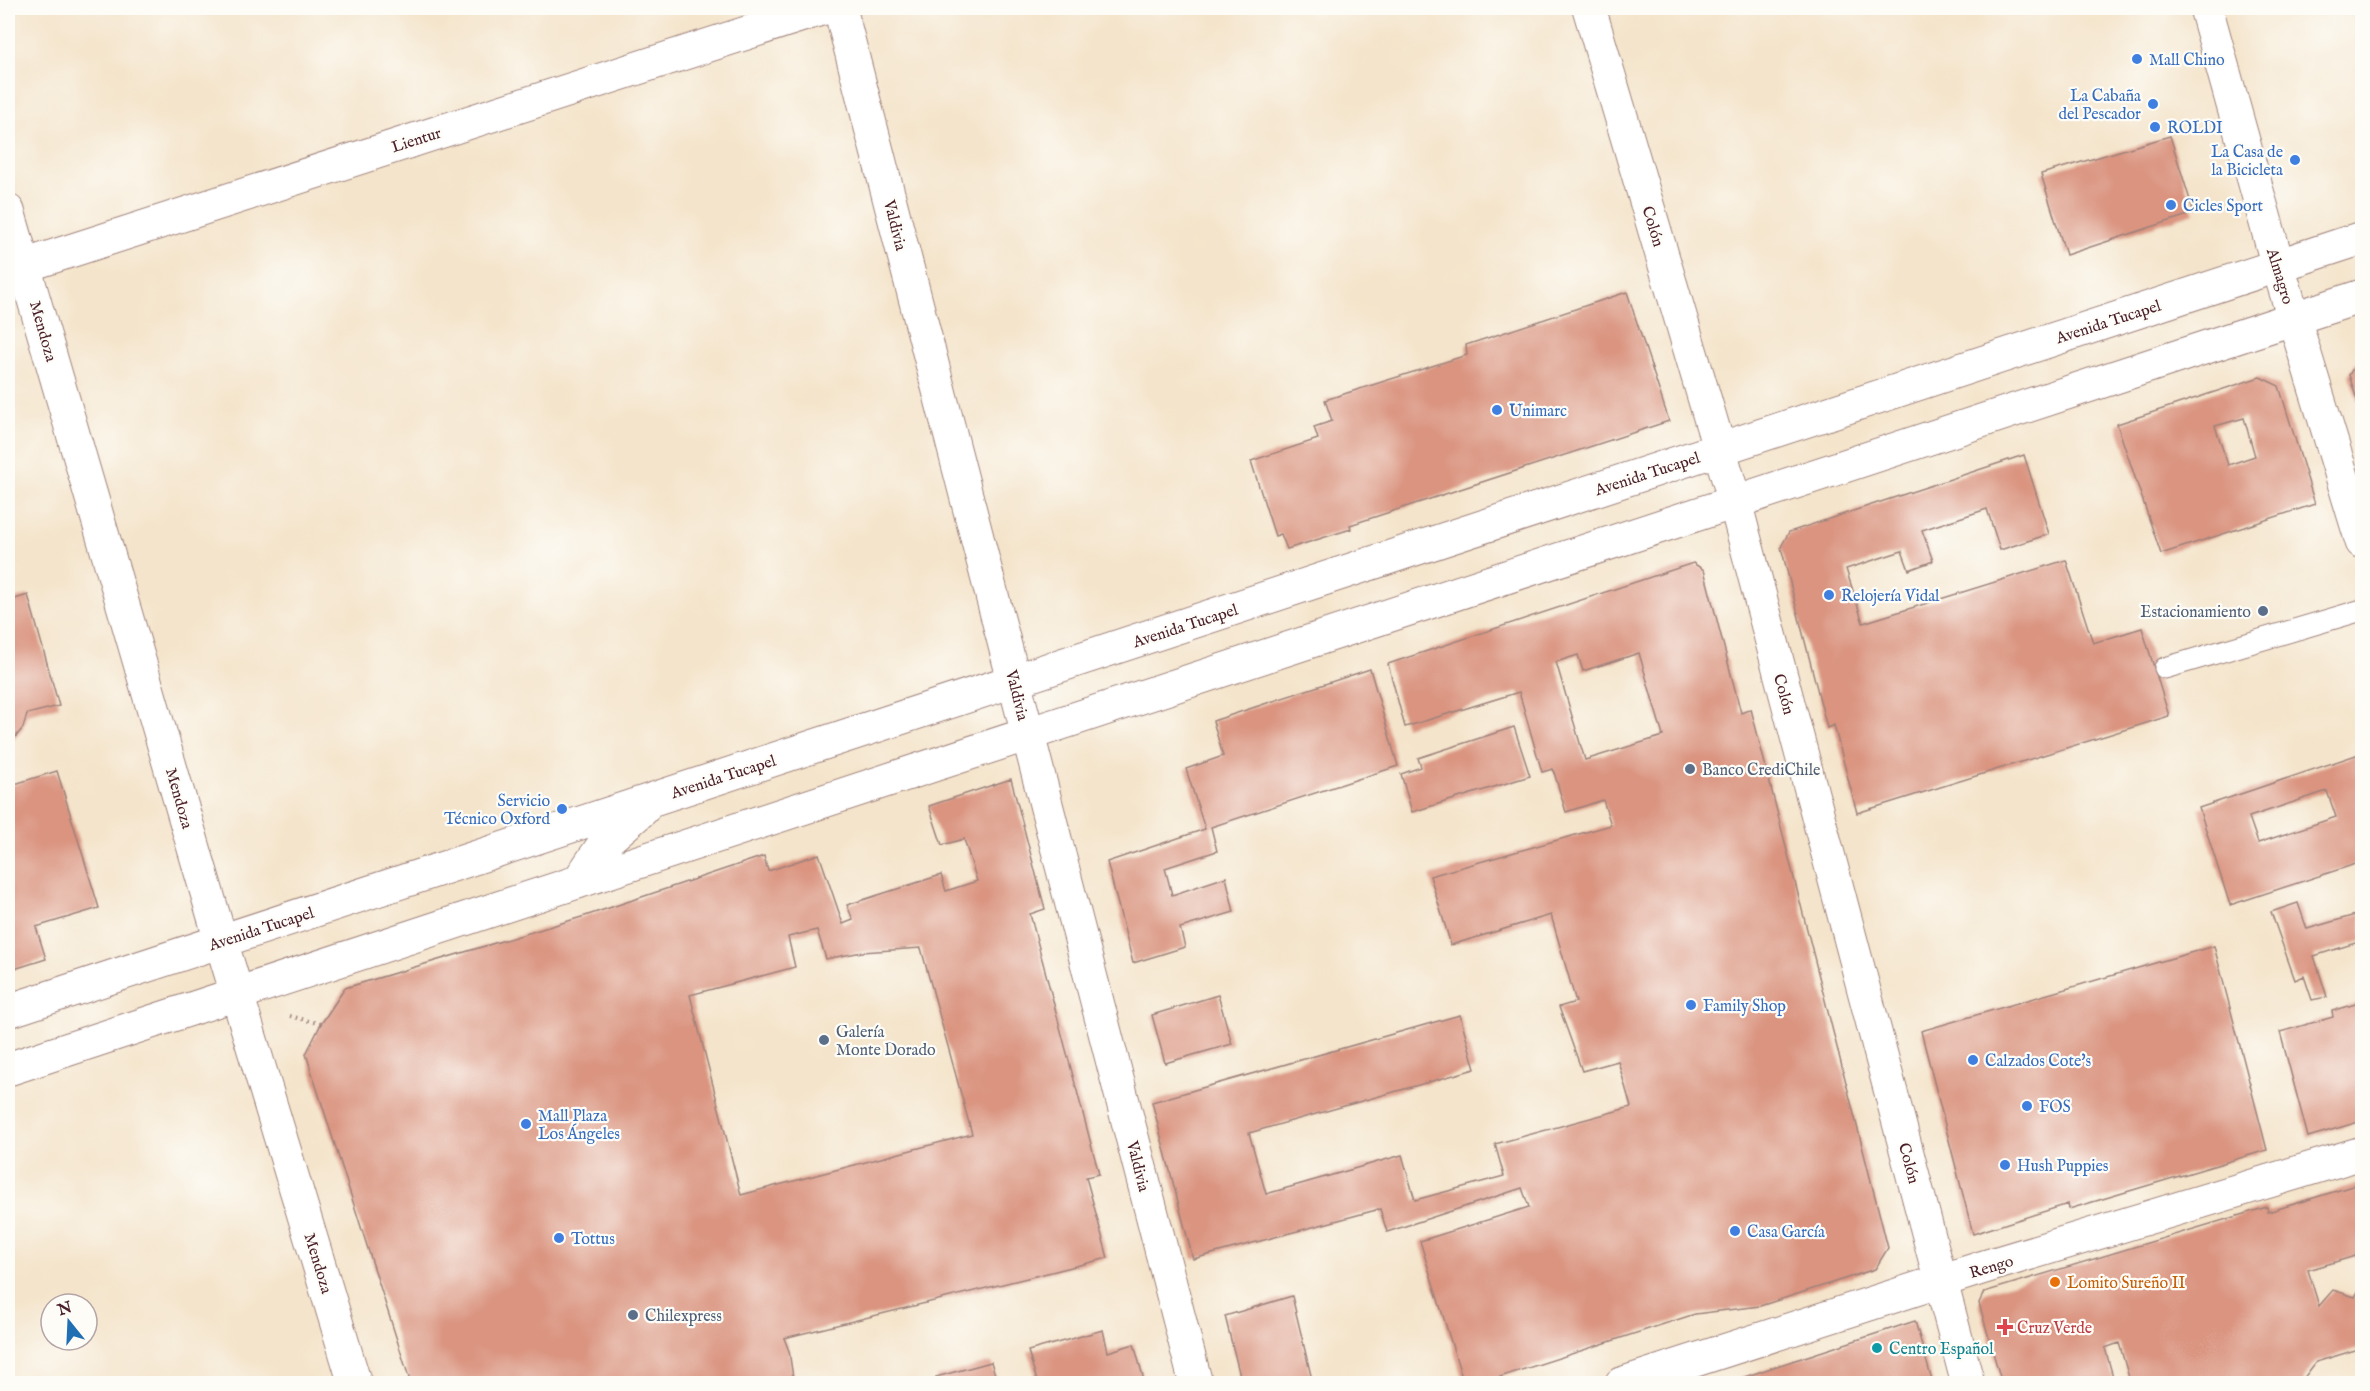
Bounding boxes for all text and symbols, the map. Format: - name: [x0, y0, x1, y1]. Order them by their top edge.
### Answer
- place label: Mall Chino: [2149, 51, 2225, 71]
- marker: Mall Chino: [2130, 52, 2144, 66]
- place label: La Cabaña del Pescador: [2058, 87, 2141, 125]
- marker: La Cabaña del Pescador: [2146, 97, 2160, 111]
- place label: ROLDI: [2167, 119, 2223, 139]
- marker: ROLDI: [2148, 120, 2162, 134]
- street label: Lientur: [389, 123, 444, 158]
- place label: La Casa de la Bicicleta: [2211, 143, 2283, 181]
- marker: La Casa de la Bicicleta: [2288, 153, 2302, 167]
- street label: Valdivia: [878, 197, 910, 253]
- place label: Cicles Sport: [2183, 197, 2264, 217]
- marker: Cicles Sport: [2164, 198, 2178, 212]
- street label: Colón: [1636, 204, 1668, 250]
- street label: Almagro: [2261, 245, 2297, 307]
- street label: Avenida Tucapel: [2053, 296, 2164, 350]
- street label: Mendoza: [24, 299, 60, 364]
- place label: Unimarc: [1509, 402, 1567, 422]
- marker: Unimarc: [1490, 403, 1504, 417]
- street label: Avenida Tucapel: [1592, 448, 1703, 502]
- place label: Relojería Vidal: [1841, 587, 1940, 607]
- marker: Relojería Vidal: [1822, 588, 1836, 602]
- street label: Avenida Tucapel: [1130, 600, 1241, 654]
- place label: Estacionamiento: [2140, 603, 2251, 623]
- marker: Estacionamiento: [2256, 604, 2270, 618]
- street label: Valdivia: [1000, 667, 1032, 723]
- street label: Colón: [1768, 672, 1798, 718]
- street label: Avenida Tucapel: [668, 751, 779, 805]
- place label: Banco CrediChile: [1702, 761, 1820, 781]
- marker: Banco CrediChile: [1683, 762, 1697, 776]
- street label: Mendoza: [160, 766, 196, 831]
- place label: Servicio Técnico Oxford: [444, 792, 550, 830]
- marker: Servicio Técnico Oxford: [555, 802, 569, 816]
- street label: Avenida Tucapel: [206, 903, 317, 957]
- place label: Family Shop: [1703, 997, 1786, 1017]
- marker: Family Shop: [1684, 998, 1698, 1012]
- place label: Galería Monte Dorado: [836, 1023, 936, 1061]
- marker: Galería Monte Dorado: [817, 1033, 831, 1047]
- place label: Calzados Cote's: [1985, 1052, 2092, 1072]
- marker: Calzados Cote's: [1966, 1053, 1980, 1067]
- place label: FOS: [2039, 1098, 2071, 1118]
- marker: FOS: [2020, 1099, 2034, 1113]
- place label: Mall Plaza Los Ángeles: [538, 1107, 620, 1145]
- marker: Mall Plaza Los Ángeles: [519, 1117, 533, 1131]
- street label: Valdivia: [1121, 1138, 1153, 1194]
- street label: Colón: [1893, 1141, 1923, 1187]
- place label: Hush Puppies: [2017, 1157, 2109, 1177]
- marker: Hush Puppies: [1998, 1158, 2012, 1172]
- place label: Casa García: [1747, 1223, 1825, 1243]
- marker: Casa García: [1728, 1224, 1742, 1238]
- place label: Tottus: [571, 1230, 615, 1250]
- street label: Mendoza: [298, 1231, 336, 1296]
- marker: Tottus: [552, 1231, 566, 1245]
- street label: Rengo: [1967, 1252, 2016, 1284]
- place label: Lomito Sureño II: [2067, 1274, 2186, 1294]
- marker: Lomito Sureño II: [2048, 1275, 2062, 1289]
- north arrow: [39, 1292, 99, 1352]
- text: N: [54, 1298, 75, 1322]
- place label: Chilexpress: [645, 1307, 722, 1327]
- marker: Chilexpress: [626, 1308, 640, 1322]
- place label: Cruz Verde: [2017, 1319, 2092, 1339]
- marker: Cruz Verde: [1998, 1320, 2012, 1334]
- place label: Centro Español: [1889, 1340, 1994, 1360]
- marker: Centro Español: [1870, 1341, 1884, 1355]

